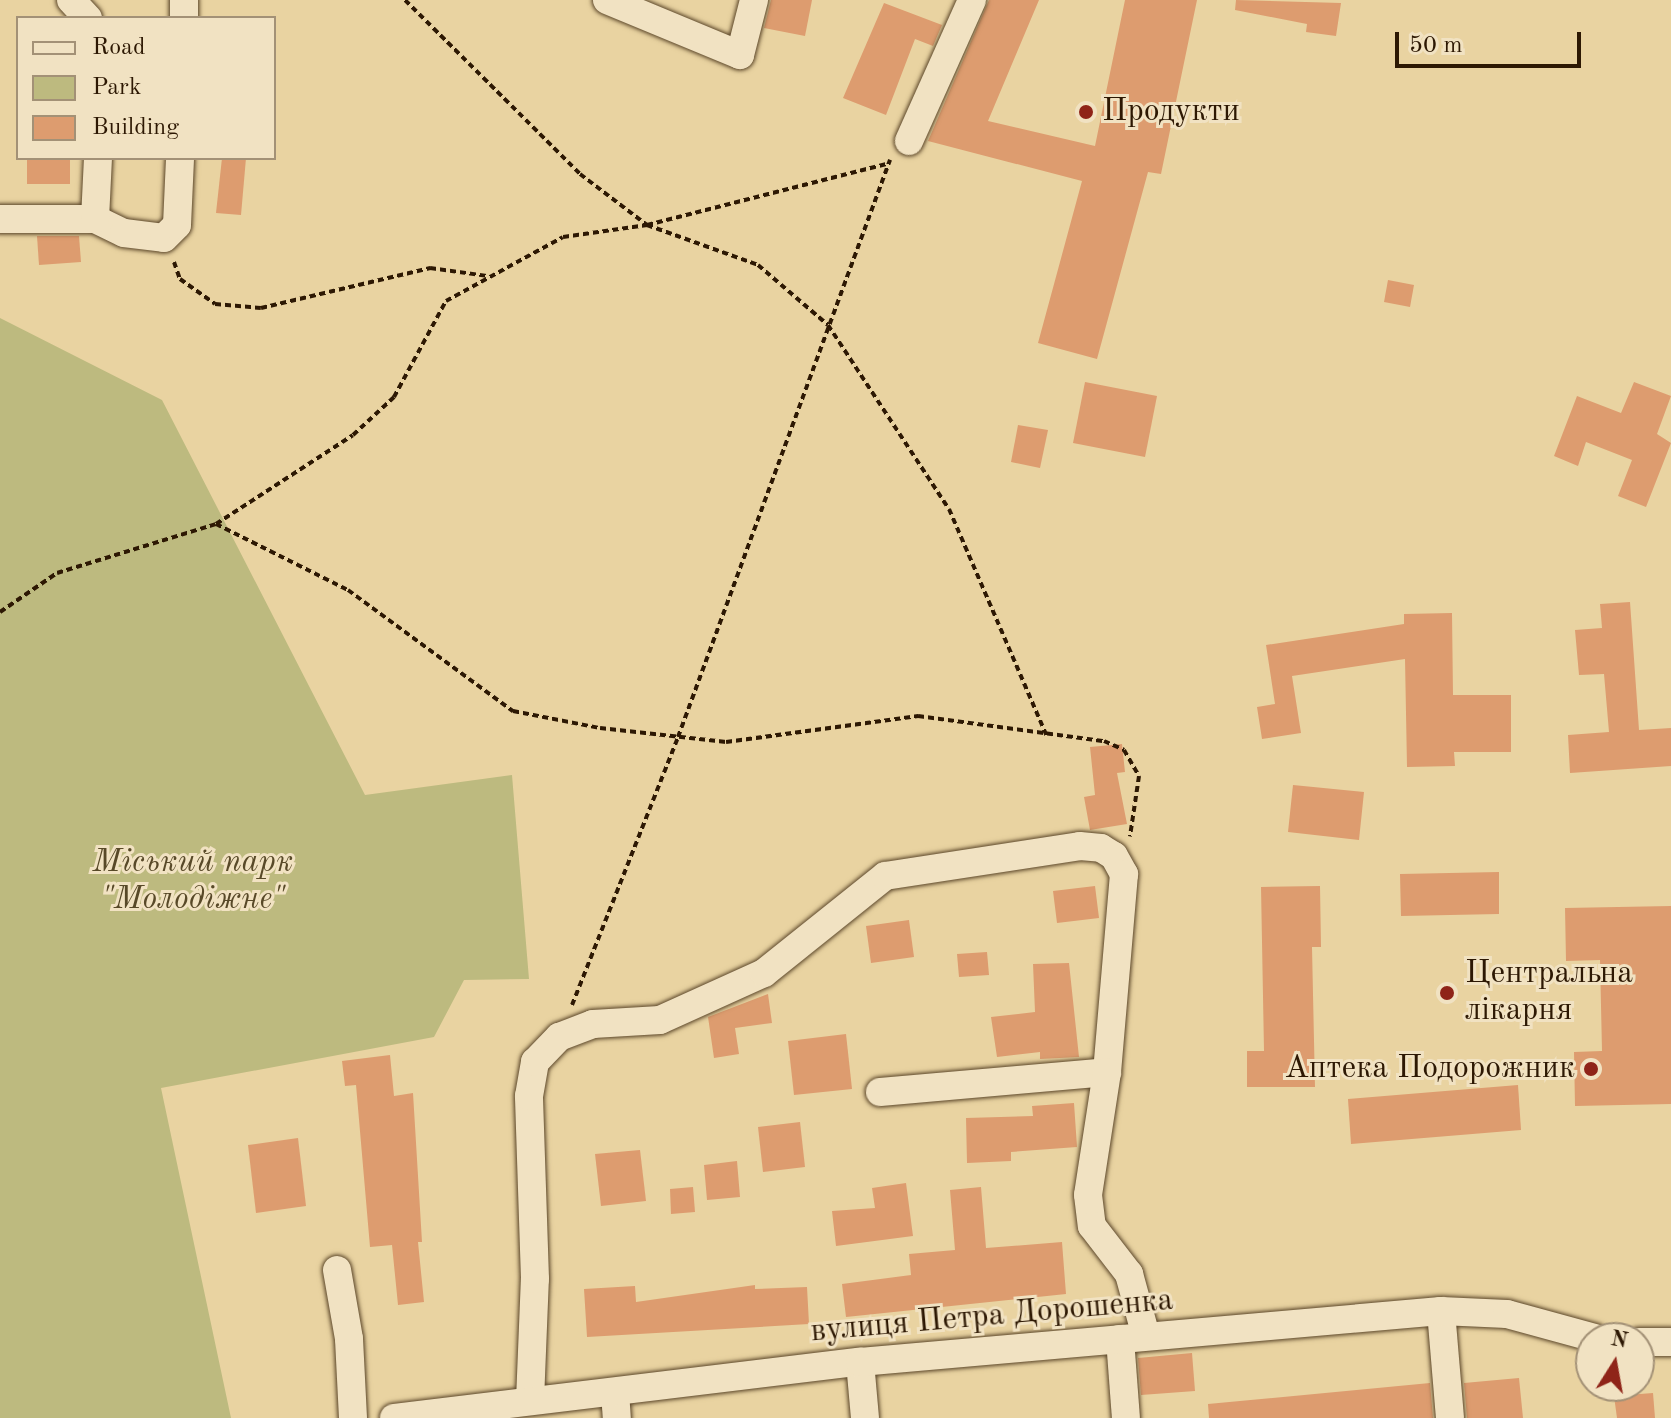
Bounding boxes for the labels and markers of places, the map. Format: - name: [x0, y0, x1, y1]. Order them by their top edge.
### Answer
- place label: Продукти: [1102, 93, 1240, 131]
- marker: Продукти: [1077, 103, 1095, 121]
- place label: Центральна лікарня: [1465, 956, 1633, 1031]
- marker: Центральна лікарня: [1436, 982, 1458, 1004]
- place label: Аптека Подорожник: [1284, 1050, 1575, 1088]
- marker: Аптека Подорожник: [1582, 1060, 1600, 1078]

